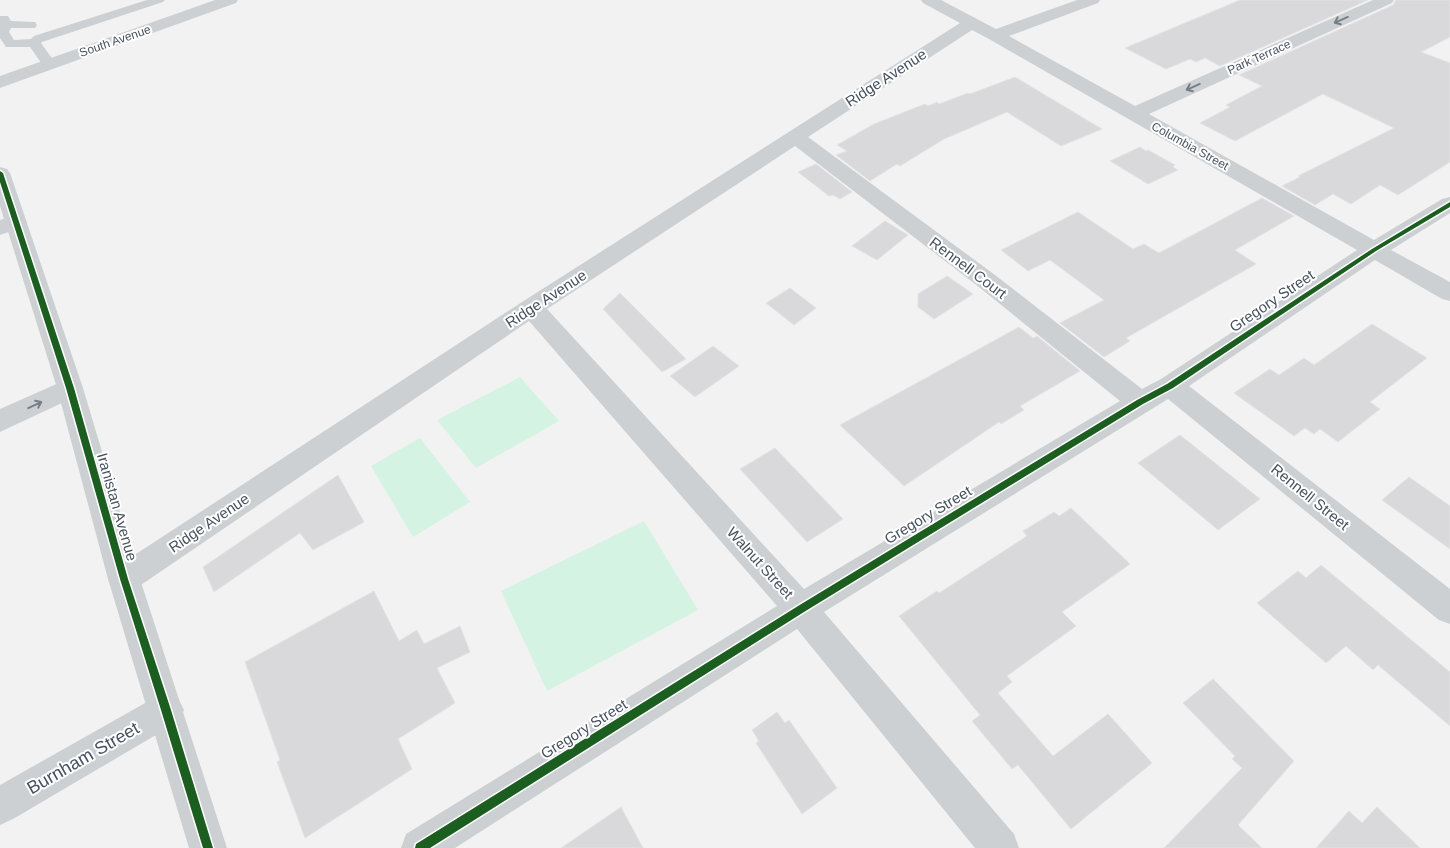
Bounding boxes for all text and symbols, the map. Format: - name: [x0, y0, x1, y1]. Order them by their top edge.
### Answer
- one-way arrow: [1334, 16, 1349, 25]
- street label: South Avenue: [77, 22, 153, 60]
- street label: Park Terrace: [1225, 37, 1293, 77]
- street label: Ridge Avenue: [842, 45, 929, 110]
- one-way arrow: [1186, 83, 1201, 92]
- street label: Columbia Street: [1149, 119, 1232, 173]
- street label: Rennell Court: [927, 233, 1011, 302]
- street label: Ridge Avenue: [502, 266, 589, 331]
- street label: Gregory Street: [1226, 266, 1318, 335]
- one-way arrow: [27, 399, 42, 409]
- street label: Iranistan Avenue: [94, 451, 141, 563]
- street label: Rennell Street: [1268, 460, 1353, 534]
- street label: Gregory Street: [881, 482, 975, 547]
- street label: Ridge Avenue: [165, 489, 252, 556]
- street label: Walnut Street: [724, 523, 797, 603]
- street label: Gregory Street: [538, 695, 631, 762]
- street label: Burnham Street: [23, 718, 143, 798]

